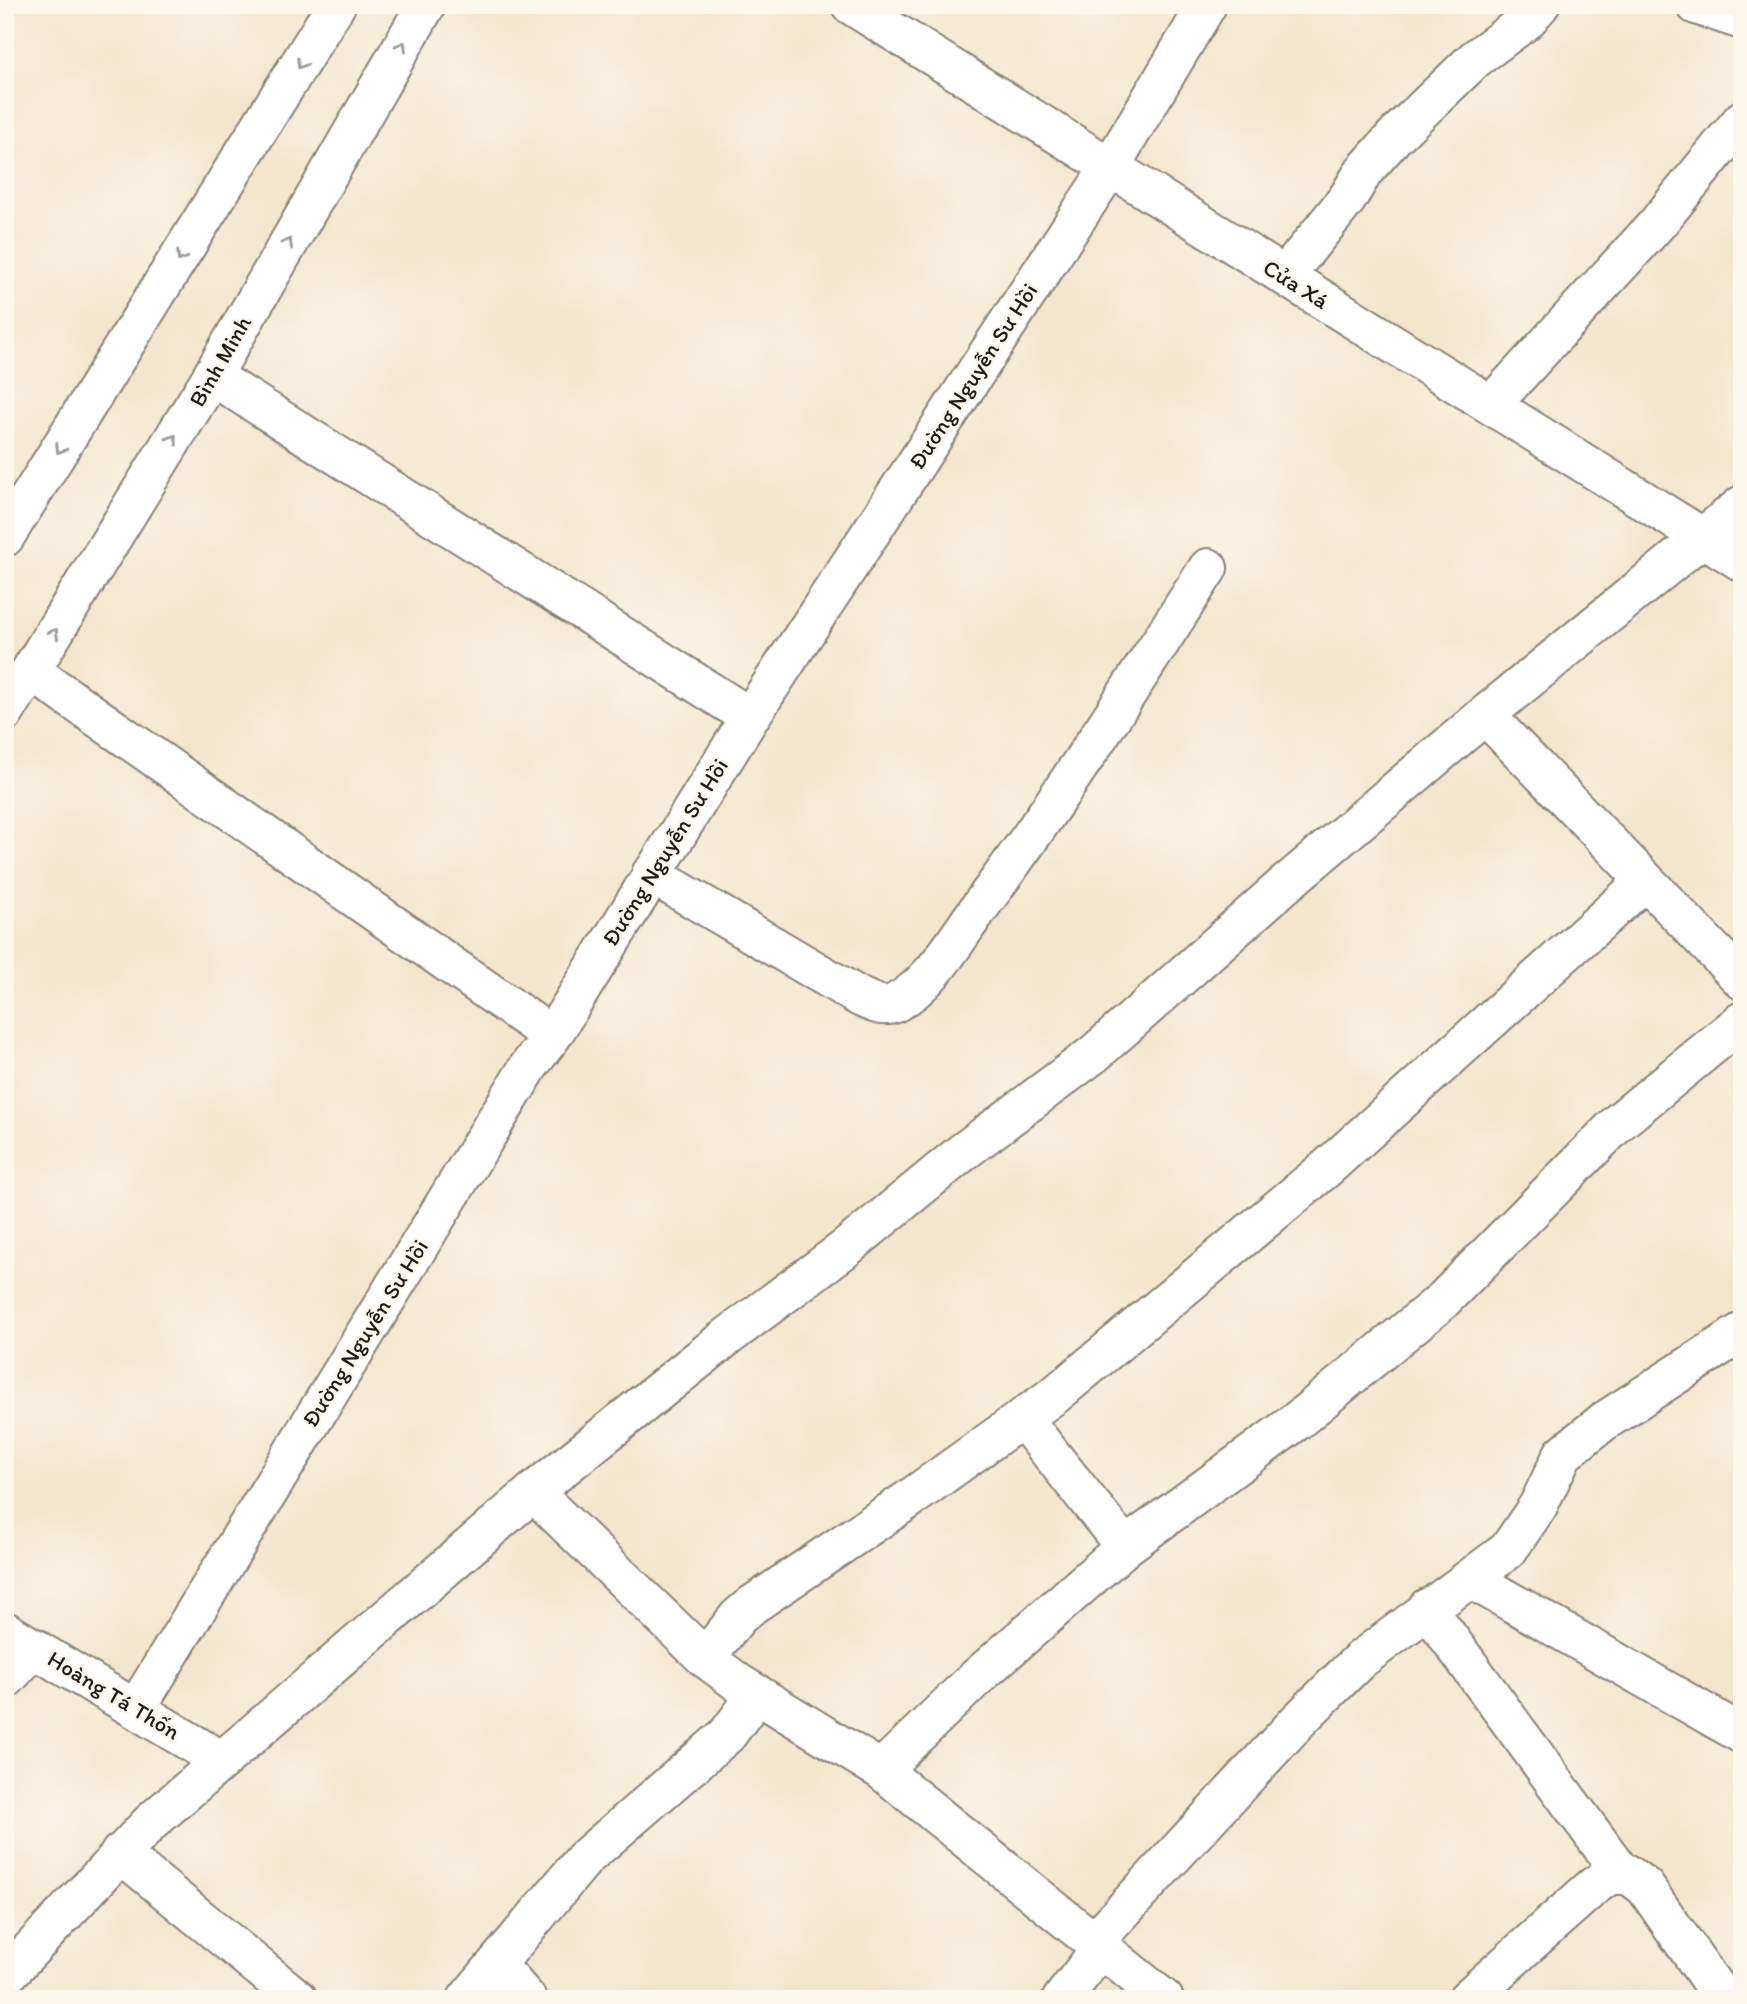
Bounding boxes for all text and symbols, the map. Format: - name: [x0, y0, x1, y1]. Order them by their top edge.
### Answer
- one-way arrow: [394, 41, 407, 54]
- one-way arrow: [297, 56, 310, 69]
- one-way arrow: [280, 238, 293, 251]
- one-way arrow: [177, 249, 190, 262]
- street label: Cửa Xá: [1258, 253, 1334, 315]
- street label: Đường Nguyễn Sư Hồi: [902, 278, 1044, 474]
- street label: Bình Minh: [183, 310, 258, 412]
- one-way arrow: [165, 434, 178, 447]
- one-way arrow: [55, 442, 68, 455]
- one-way arrow: [46, 628, 59, 641]
- street label: Đường Nguyễn Sư Hồi: [596, 753, 734, 951]
- street label: Đường Nguyễn Sư Hồi: [296, 1234, 434, 1432]
- street label: Hoàng Tá Thốn: [43, 1644, 185, 1746]

